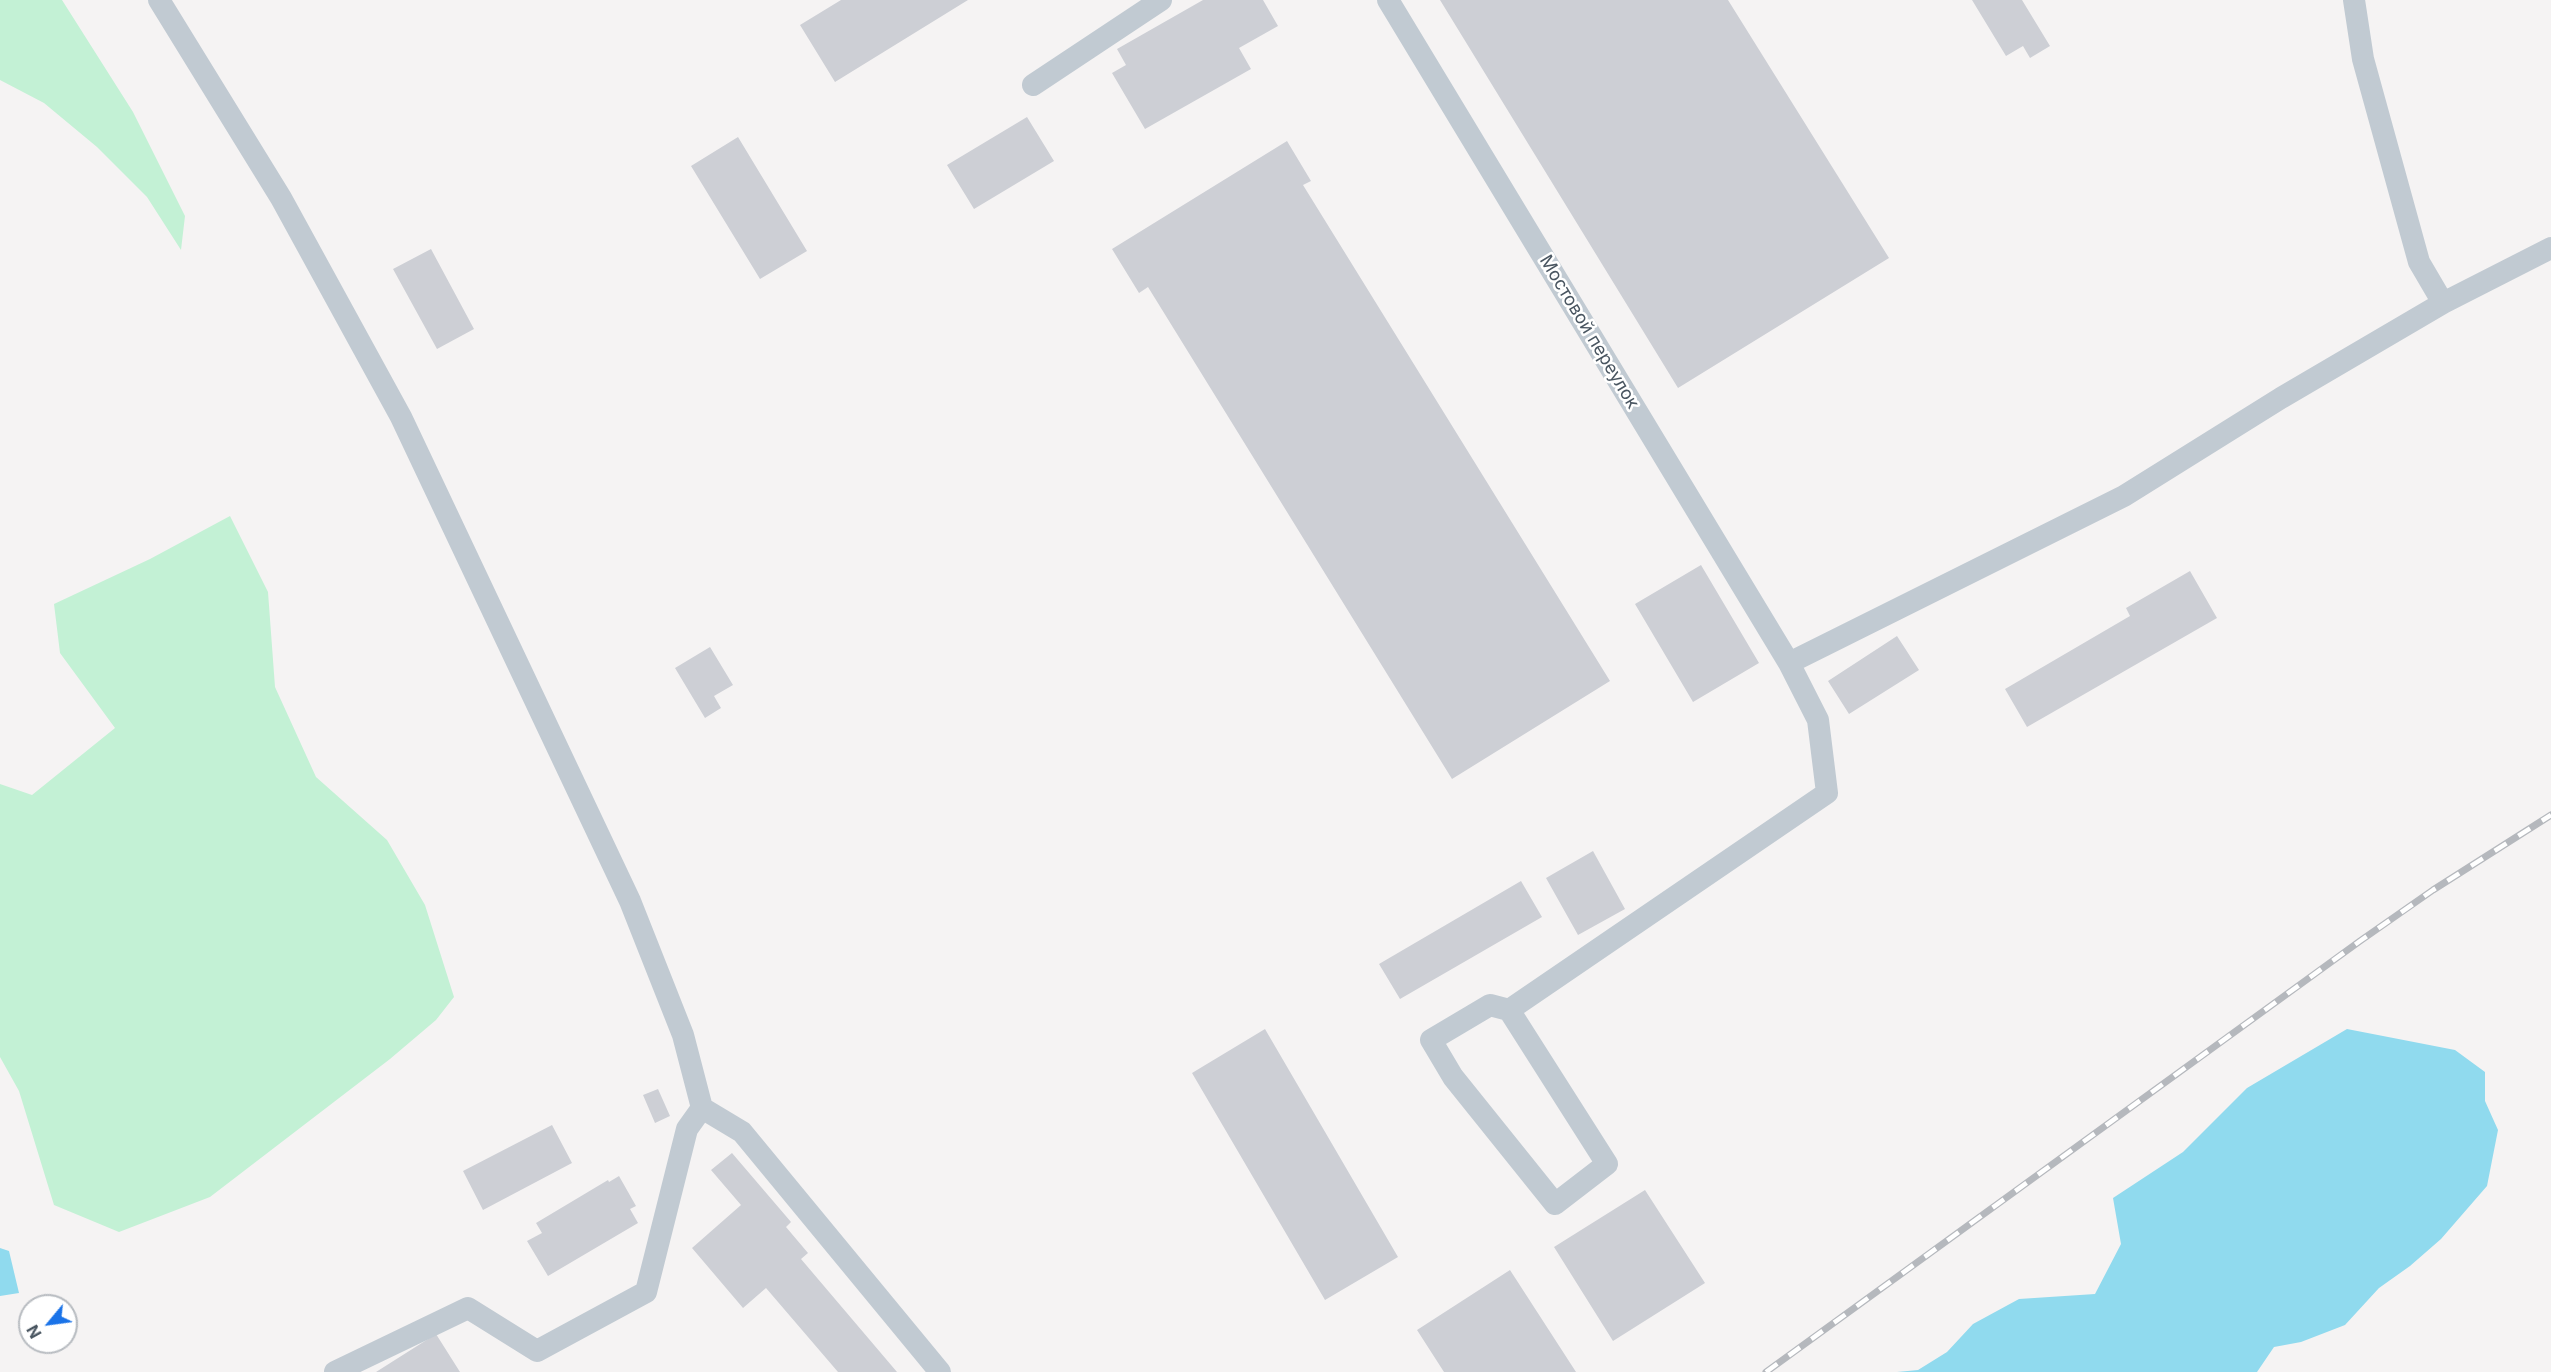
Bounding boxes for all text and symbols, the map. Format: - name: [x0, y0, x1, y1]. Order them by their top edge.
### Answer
- street label: Мостовой переулок: [1535, 251, 1643, 413]
- north arrow: [18, 1294, 78, 1354]
- text: N: [22, 1322, 46, 1342]

